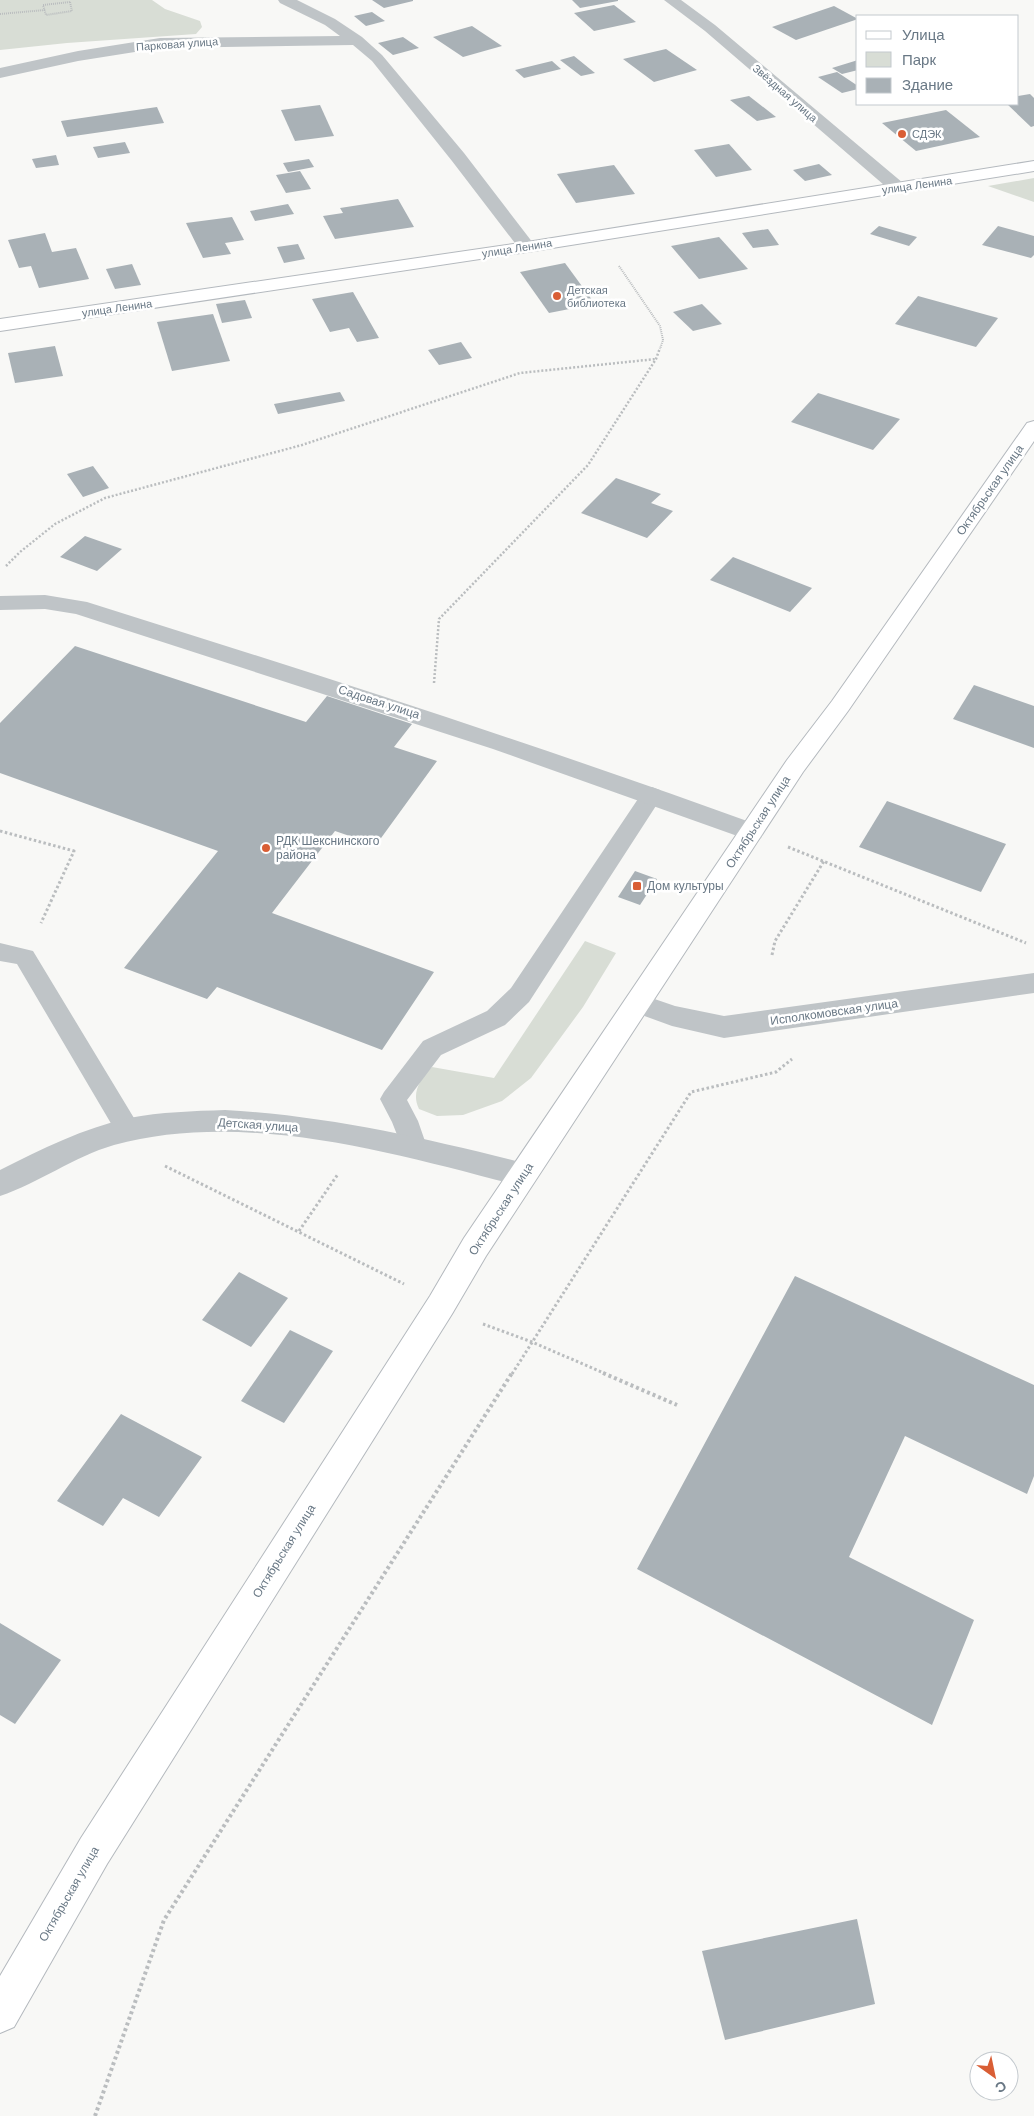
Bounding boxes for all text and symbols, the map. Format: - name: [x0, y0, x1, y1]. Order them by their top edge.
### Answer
- legend: [856, 15, 1019, 105]
- text: Улица: [902, 25, 945, 45]
- street label: Парковая улица: [136, 34, 219, 54]
- text: Парк: [902, 50, 936, 70]
- street label: Звёздная улица: [750, 61, 821, 125]
- text: Здание: [902, 75, 953, 95]
- place label: СДЭК: [912, 127, 942, 141]
- marker: СДЭК: [896, 128, 908, 140]
- street label: улица Ленина: [881, 173, 954, 197]
- street label: улица Ленина: [481, 235, 554, 260]
- place label: Детская библиотека: [567, 283, 627, 310]
- marker: Детская библиотека: [551, 290, 563, 302]
- street label: улица Ленина: [81, 296, 154, 320]
- street label: Октябрьская улица: [953, 441, 1028, 539]
- street label: Садовая улица: [336, 681, 422, 723]
- street label: Октябрьская улица: [722, 772, 794, 871]
- place label: РДК Шекснинского района: [276, 833, 380, 863]
- marker: РДК Шекснинского района: [260, 842, 272, 854]
- place label: Дом культуры: [647, 878, 724, 894]
- marker: Дом культуры: [631, 880, 643, 892]
- street label: Исполкомовская улица: [769, 995, 899, 1029]
- street label: Детская улица: [217, 1114, 299, 1136]
- street label: Октябрьская улица: [465, 1159, 537, 1258]
- street label: Октябрьская улица: [249, 1501, 319, 1601]
- street label: Октябрьская улица: [35, 1843, 103, 1945]
- north arrow: [969, 2051, 1019, 2101]
- text: С: [992, 2077, 1010, 2097]

